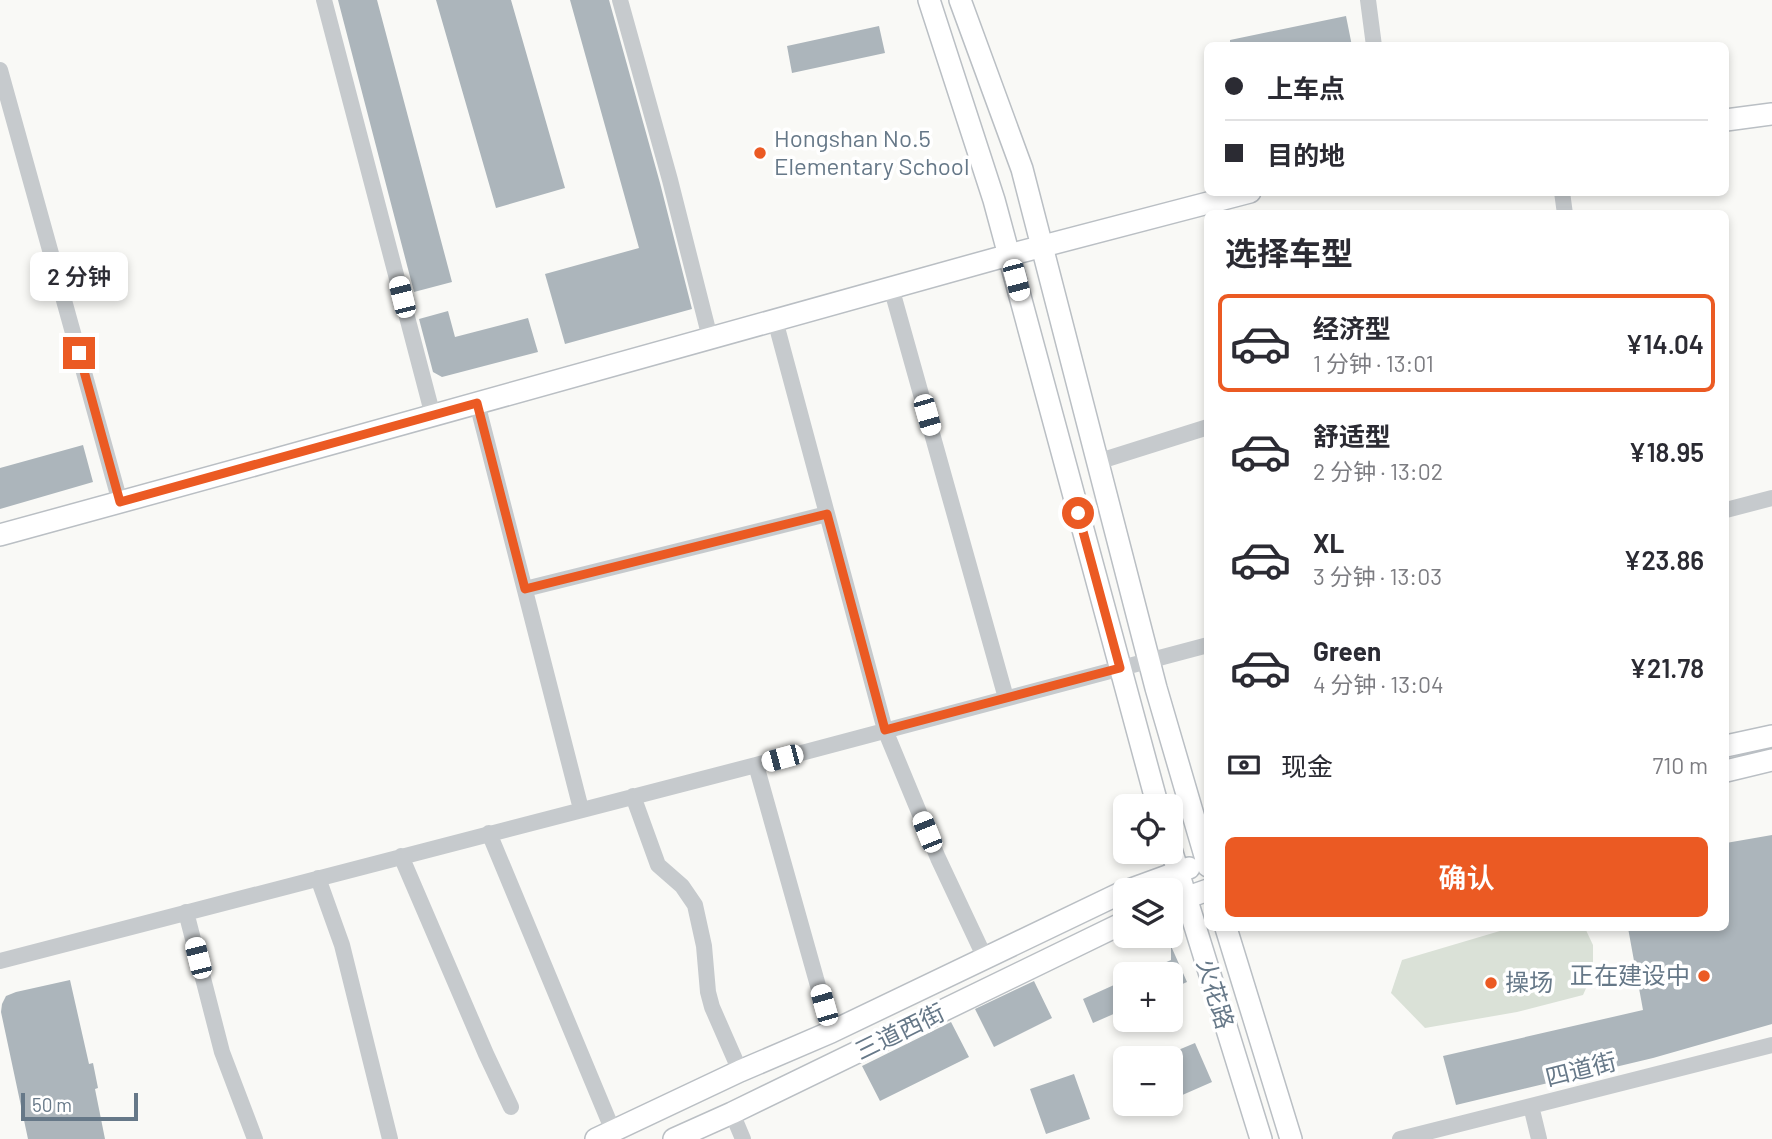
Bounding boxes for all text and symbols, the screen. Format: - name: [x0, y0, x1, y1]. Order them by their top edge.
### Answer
- text: 上车点: [1267, 72, 1345, 103]
- place label: Hongshan No.5 Elementary School: [774, 123, 969, 180]
- text: 目的地: [1267, 139, 1345, 170]
- marker: Hongshan No.5 Elementary School: [752, 145, 768, 161]
- text: 选择车型: [1225, 233, 1353, 271]
- callout: 2 分钟: [30, 252, 128, 300]
- car: [1001, 257, 1032, 303]
- text: 2 分钟: [47, 262, 111, 290]
- car: [387, 274, 418, 320]
- icon: car: [1229, 312, 1292, 375]
- text: 经济型: [1313, 312, 1391, 343]
- text: ¥14.04: [1625, 328, 1704, 359]
- route end: [63, 337, 95, 369]
- text: 1 分钟 · 13:01: [1313, 349, 1434, 377]
- car: [912, 392, 943, 438]
- icon: car: [1229, 420, 1292, 483]
- text: 舒适型: [1313, 420, 1391, 451]
- text: ¥18.95: [1629, 436, 1704, 467]
- text: 2 分钟 · 13:02: [1313, 457, 1443, 485]
- route start: [1062, 497, 1094, 529]
- text: XL: [1313, 527, 1344, 558]
- icon: car: [1229, 528, 1292, 591]
- text: ¥23.86: [1624, 544, 1704, 575]
- text: 3 分钟 · 13:03: [1313, 562, 1442, 590]
- text: Green: [1313, 635, 1381, 666]
- icon: car: [1229, 636, 1292, 699]
- text: ¥21.78: [1629, 652, 1704, 683]
- text: 4 分钟 · 13:04: [1313, 670, 1444, 698]
- car: [759, 742, 806, 774]
- icon: cash: [1225, 746, 1263, 784]
- text: 现金: [1281, 750, 1333, 781]
- text: 710 m: [1652, 751, 1708, 779]
- map controls: [1113, 794, 1183, 1116]
- button: locate: [1113, 794, 1183, 864]
- car: [910, 809, 945, 855]
- button: 确认: [1225, 837, 1708, 917]
- button: layers: [1113, 878, 1183, 948]
- car: [183, 935, 214, 981]
- street label: 火花路: [1192, 955, 1241, 1032]
- place label: 正在建设中: [1570, 960, 1690, 989]
- button: +: [1113, 962, 1183, 1032]
- place label: 操场: [1505, 967, 1553, 996]
- marker: 正在建设中: [1696, 968, 1712, 984]
- marker: 操场: [1483, 975, 1499, 991]
- car: [809, 982, 840, 1028]
- street label: 三道西街: [850, 997, 949, 1065]
- button: −: [1113, 1046, 1183, 1116]
- street label: 四道街: [1542, 1046, 1619, 1091]
- scale bar: [21, 1090, 138, 1122]
- text: 50 m: [32, 1093, 72, 1116]

